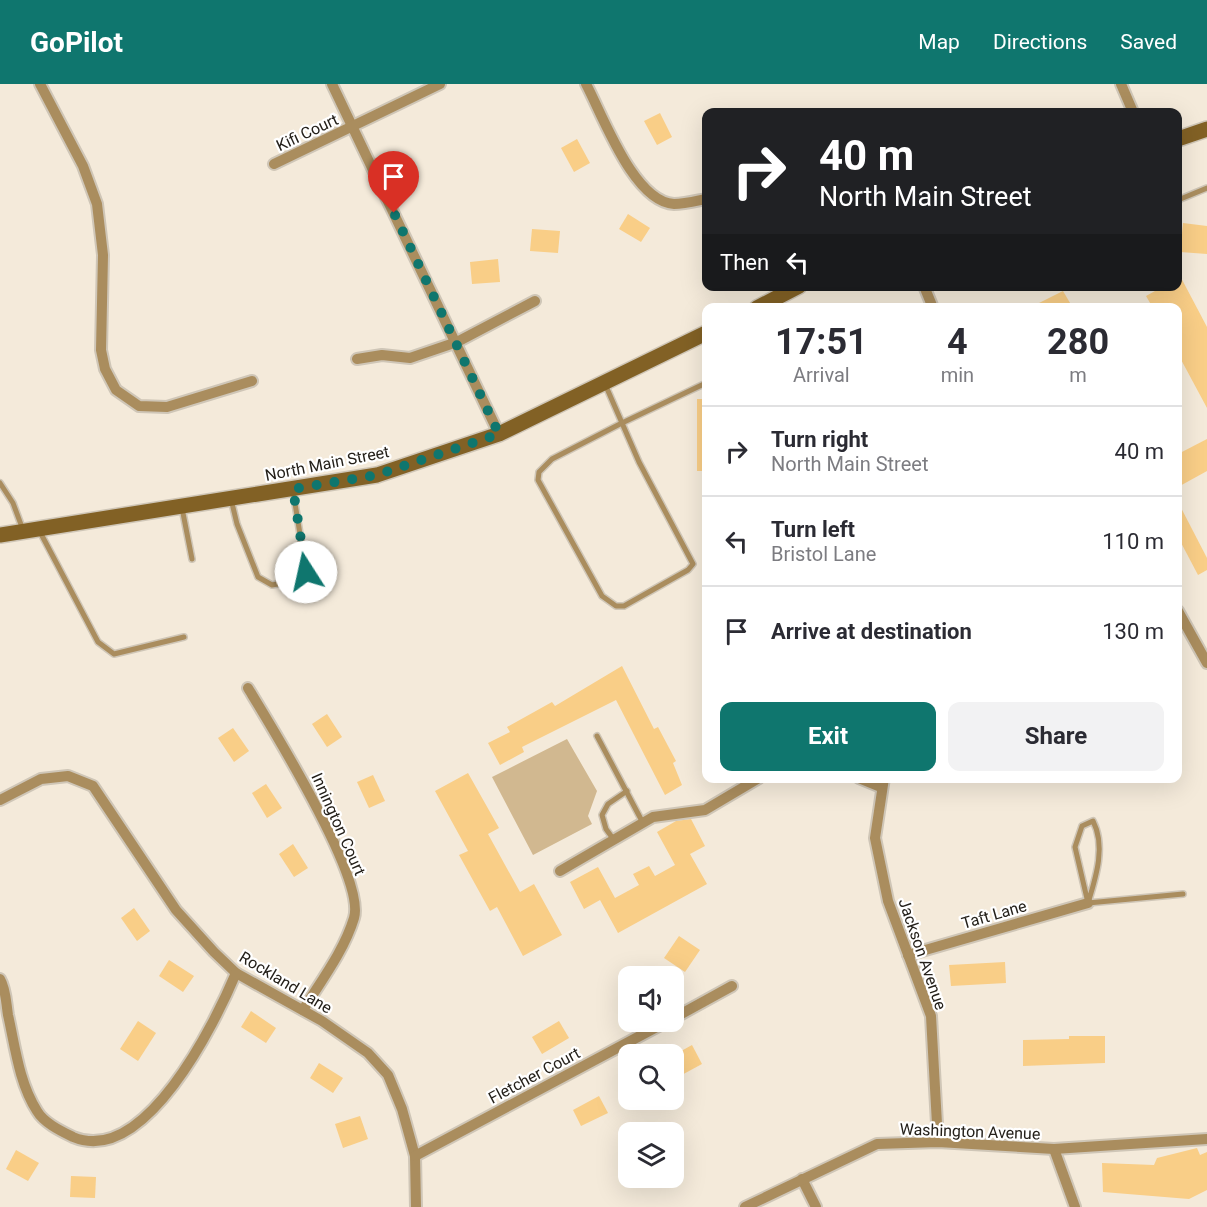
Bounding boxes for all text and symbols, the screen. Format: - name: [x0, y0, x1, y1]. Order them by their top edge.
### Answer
- text: GoPilot: [30, 26, 123, 59]
- text: Map: [918, 30, 960, 54]
- text: Directions: [993, 30, 1087, 54]
- text: Saved: [1120, 30, 1177, 54]
- street label: Kifi Court: [273, 110, 341, 155]
- text: 40 m: [819, 131, 914, 180]
- icon: right: [720, 132, 798, 210]
- pin: [368, 151, 419, 213]
- icon: arrive: [377, 160, 410, 193]
- text: North Main Street: [819, 181, 1032, 213]
- icon: left: [781, 246, 814, 279]
- text: Then: [720, 250, 769, 275]
- text: 17:51: [775, 321, 868, 363]
- text: 4: [947, 321, 968, 363]
- text: 280: [1047, 321, 1109, 363]
- text: Arrival: [793, 363, 850, 387]
- text: min: [941, 363, 974, 387]
- text: m: [1069, 363, 1087, 387]
- text: Turn right: [771, 427, 868, 452]
- icon: right: [720, 435, 753, 468]
- text: 40 m: [1115, 439, 1164, 464]
- street label: North Main Street: [263, 442, 391, 485]
- text: North Main Street: [771, 452, 928, 476]
- text: Turn left: [771, 517, 855, 542]
- icon: left: [720, 525, 753, 558]
- text: 110 m: [1102, 529, 1164, 554]
- position arrow: [274, 540, 338, 604]
- text: Bristol Lane: [771, 542, 876, 566]
- icon: arrive: [720, 615, 753, 648]
- text: Arrive at destination: [771, 619, 972, 644]
- text: 130 m: [1102, 619, 1164, 644]
- button: Exit: [720, 702, 936, 771]
- button: Share: [948, 702, 1164, 771]
- street label: Innington Court: [307, 770, 370, 878]
- street label: Jackson Avenue: [895, 896, 950, 1012]
- street label: Taft Lane: [959, 896, 1029, 933]
- street label: Rockland Lane: [236, 947, 335, 1017]
- map controls: [618, 966, 684, 1188]
- button: sound: [618, 966, 684, 1032]
- street label: Fletcher Court: [485, 1043, 583, 1108]
- button: search: [618, 1044, 684, 1110]
- street label: Washington Avenue: [899, 1120, 1041, 1143]
- button: layers: [618, 1122, 684, 1188]

